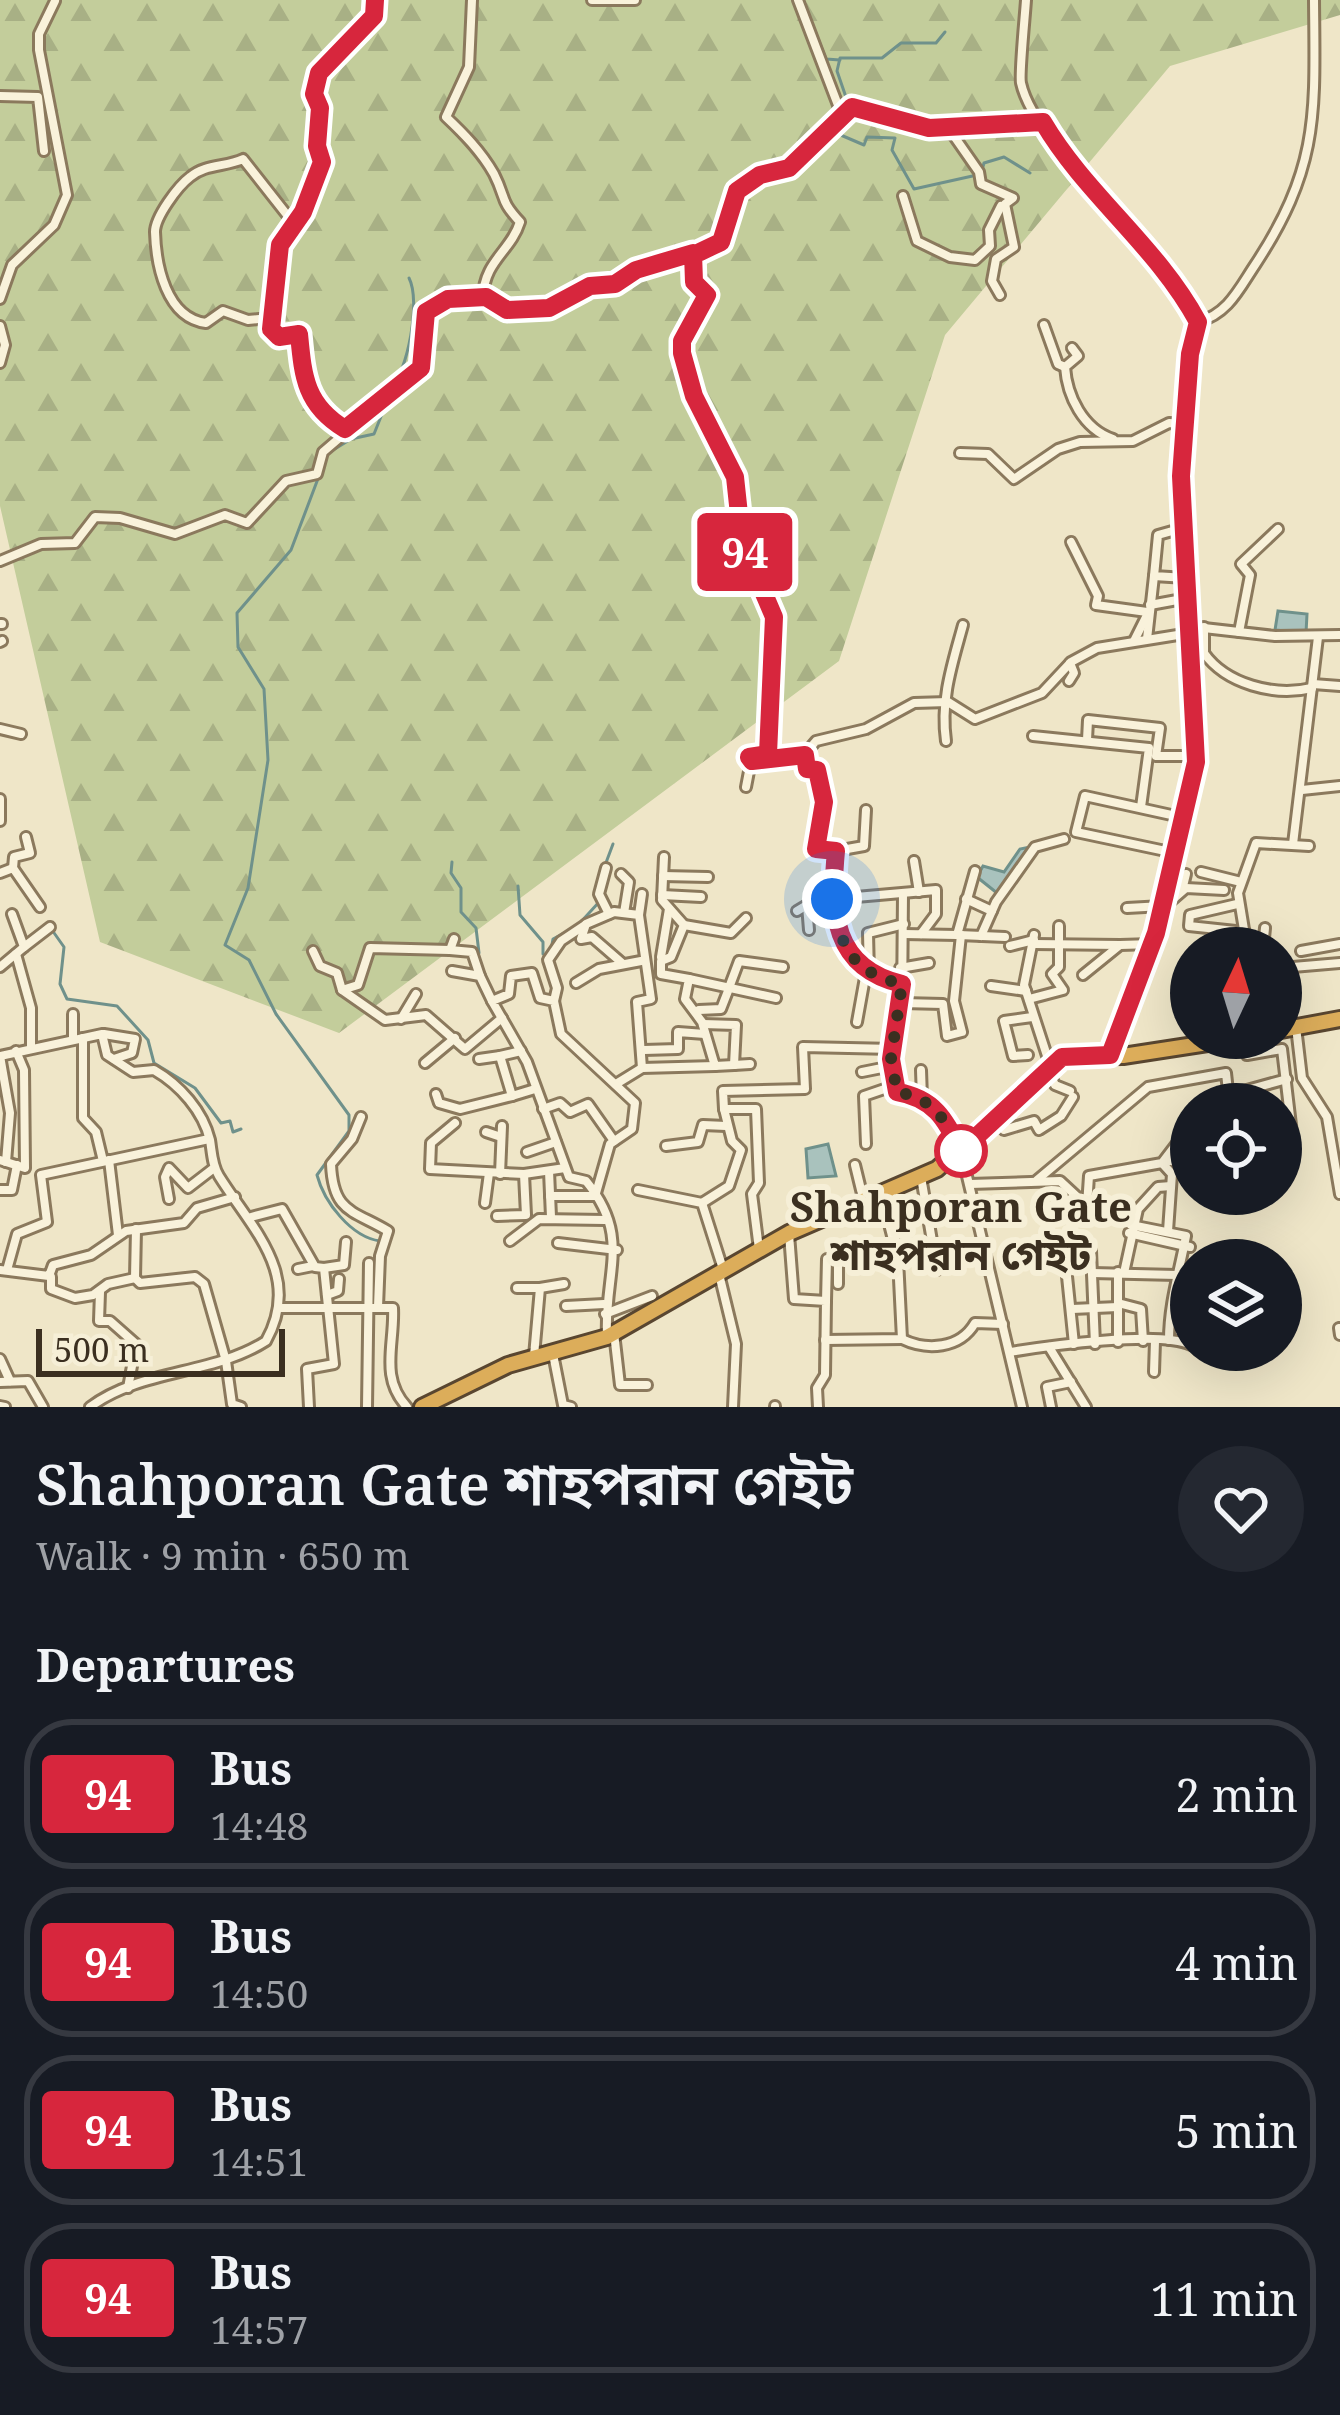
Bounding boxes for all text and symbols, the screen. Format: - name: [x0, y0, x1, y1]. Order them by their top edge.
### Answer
- line badge: 94: [691, 513, 799, 591]
- text: 94: [721, 523, 769, 580]
- your location: [802, 869, 862, 929]
- north arrow: [1170, 927, 1302, 1059]
- map controls: [1170, 927, 1302, 1371]
- button: locate: [1170, 1083, 1302, 1215]
- marker: Shahporan Gate শাহপরান গেইট: [936, 1126, 986, 1176]
- place label: Shahporan Gate শাহপরান গেইট: [790, 1177, 1132, 1282]
- button: layers: [1170, 1239, 1302, 1371]
- scale bar: [36, 1323, 285, 1376]
- text: 500 m: [54, 1327, 149, 1372]
- text: Shahporan Gate শাহপরান গেইট: [36, 1444, 853, 1522]
- button: heart: [1178, 1446, 1304, 1572]
- text: Walk · 9 min · 650 m: [36, 1528, 410, 1581]
- text: Departures: [36, 1634, 295, 1695]
- text: Bus: [210, 1737, 292, 1798]
- text: 2 min: [1175, 1764, 1298, 1825]
- text: 94: [84, 1765, 132, 1822]
- text: 14:48: [210, 1798, 308, 1851]
- text: Bus: [210, 1905, 292, 1966]
- text: 4 min: [1175, 1932, 1298, 1993]
- text: 94: [84, 1933, 132, 1990]
- text: 14:50: [210, 1966, 308, 2019]
- text: Bus: [210, 2073, 292, 2134]
- text: 5 min: [1175, 2100, 1298, 2161]
- text: 94: [84, 2101, 132, 2158]
- text: 14:51: [210, 2134, 308, 2187]
- text: Bus: [210, 2241, 292, 2302]
- text: 11 min: [1150, 2268, 1298, 2329]
- text: 94: [84, 2269, 132, 2326]
- text: 14:57: [210, 2302, 308, 2355]

